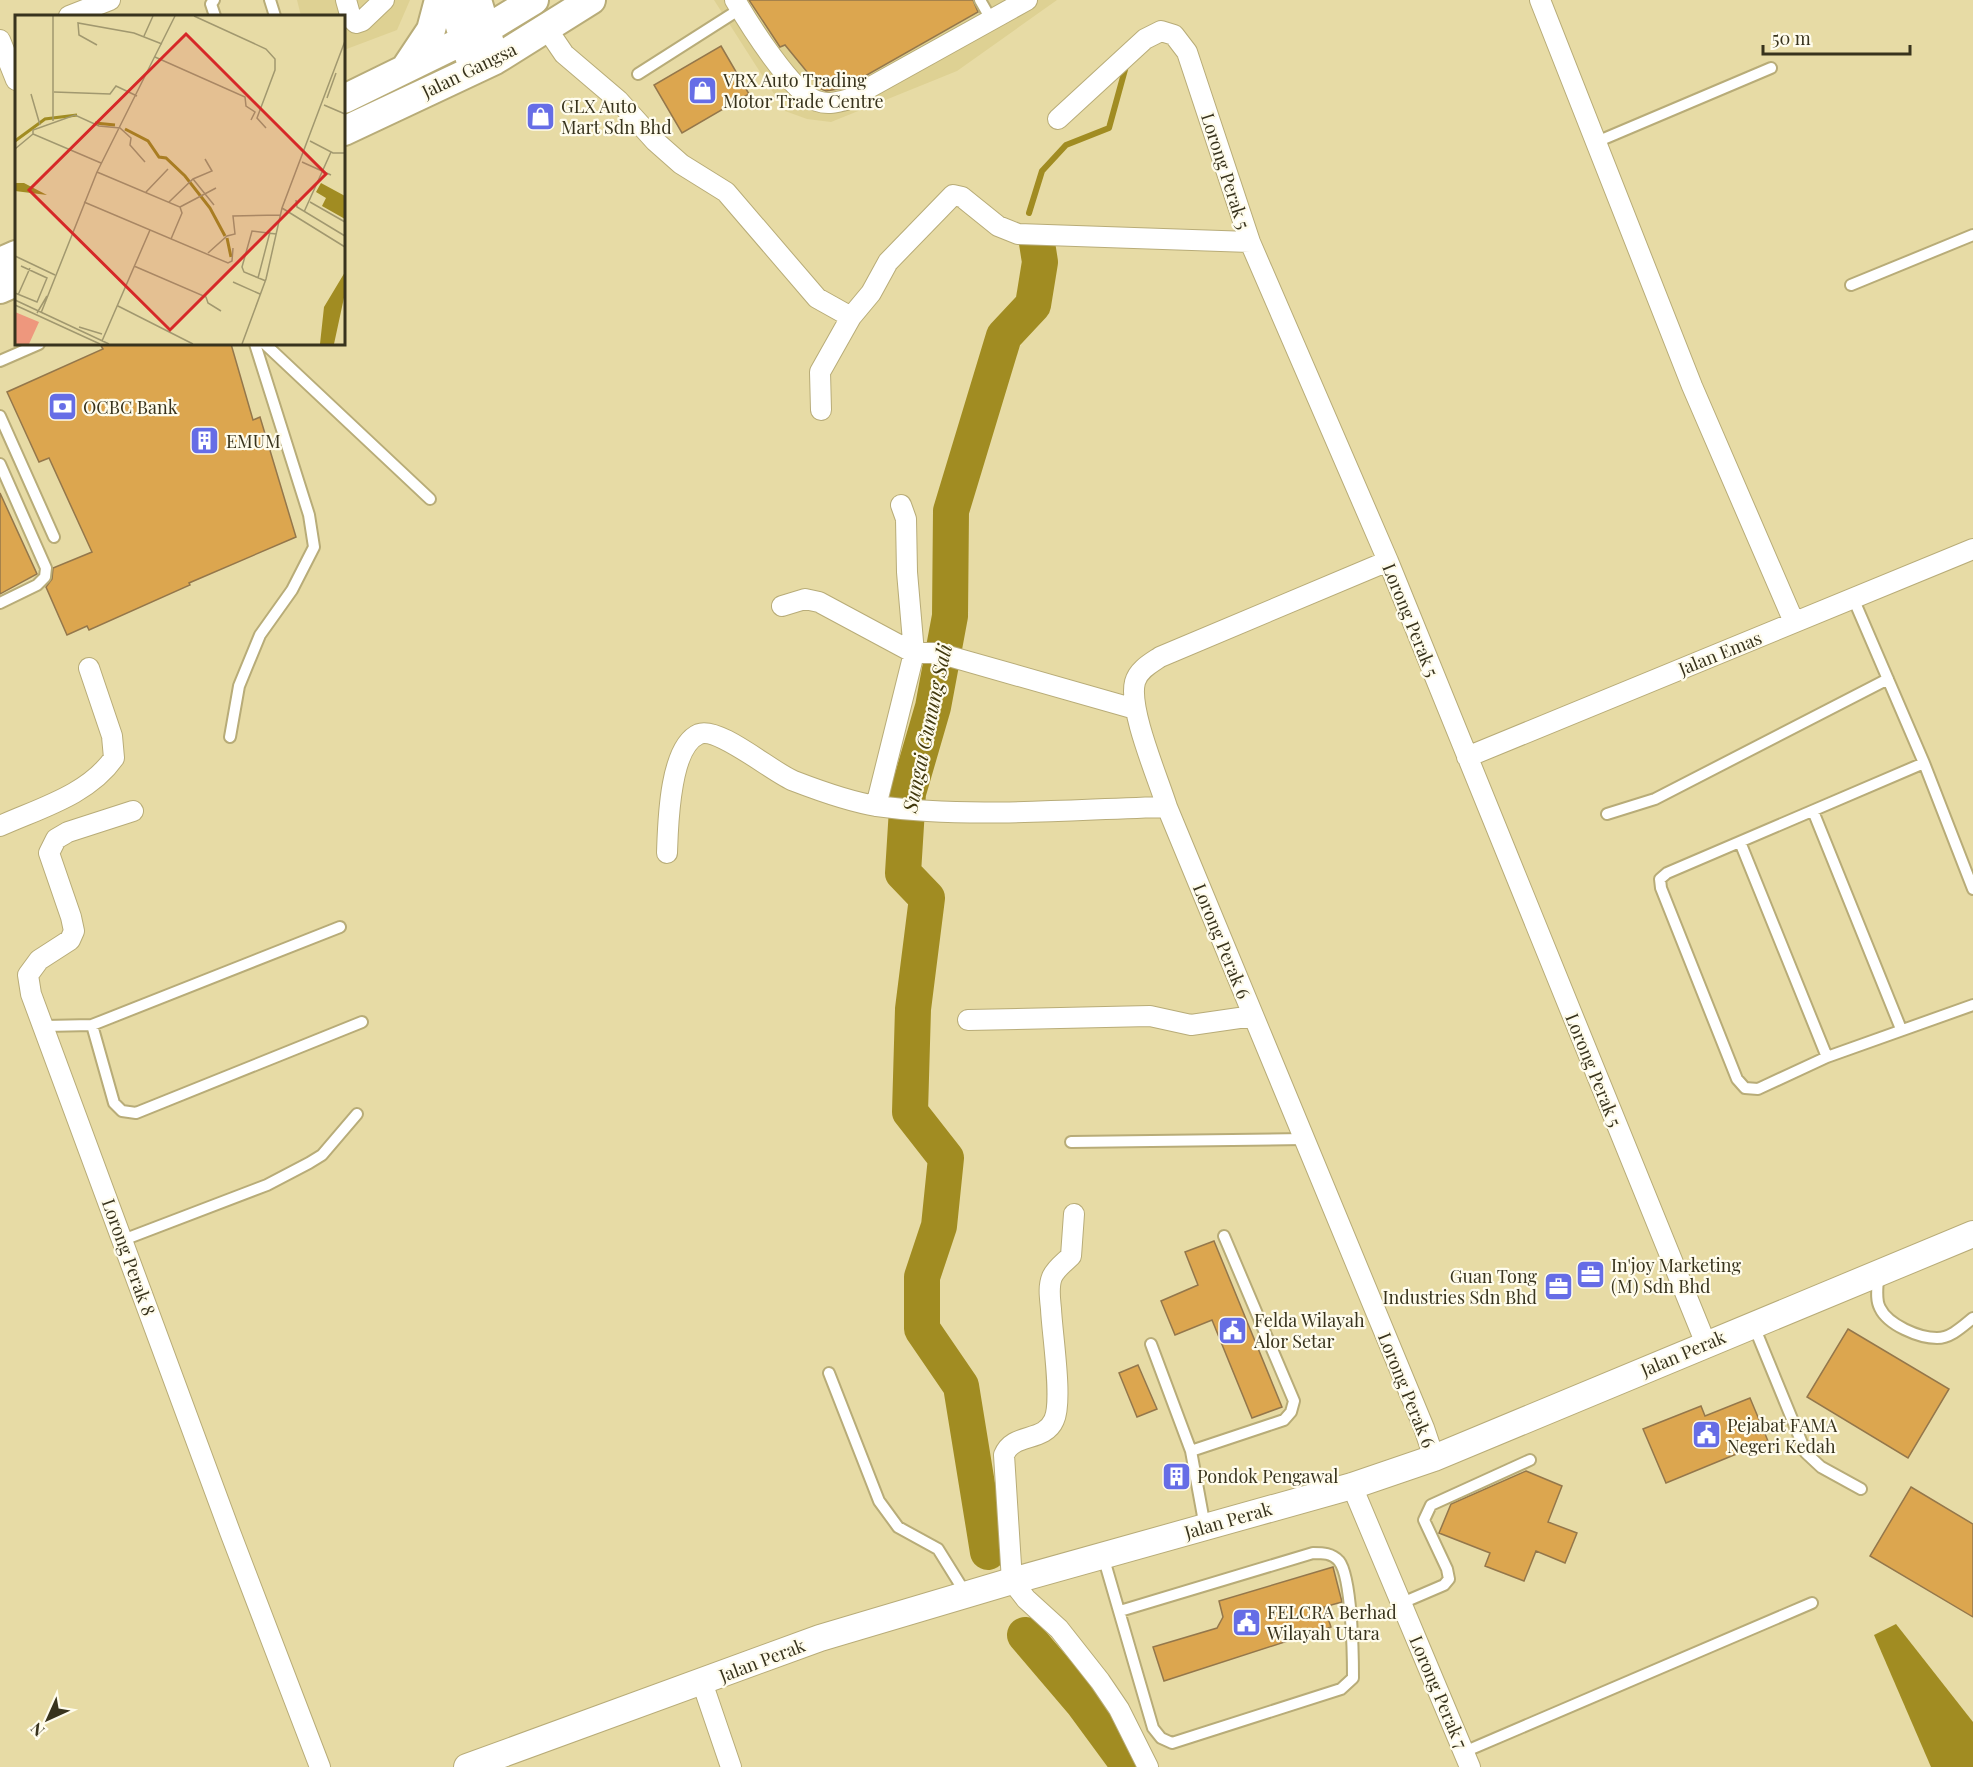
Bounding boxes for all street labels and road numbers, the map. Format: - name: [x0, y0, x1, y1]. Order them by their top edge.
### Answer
- street label: Jalan Gangsa: [417, 37, 520, 104]
- street label: Lorong Perak 5: [1196, 110, 1256, 232]
- street label: Lorong Perak 5: [1377, 560, 1445, 680]
- street label: Jalan Emas: [1674, 625, 1765, 681]
- street label: Lorong Perak 6: [1188, 880, 1256, 1002]
- street label: Lorong Perak 5: [1560, 1010, 1628, 1130]
- street label: Lorong Perak 8: [97, 1195, 161, 1319]
- street label: Jalan Perak: [1636, 1324, 1729, 1382]
- street label: Lorong Perak 6: [1373, 1329, 1441, 1451]
- street label: Jalan Perak: [1180, 1496, 1275, 1544]
- street label: Lorong Perak 7: [1404, 1632, 1474, 1753]
- street label: Jalan Perak: [715, 1633, 808, 1688]

